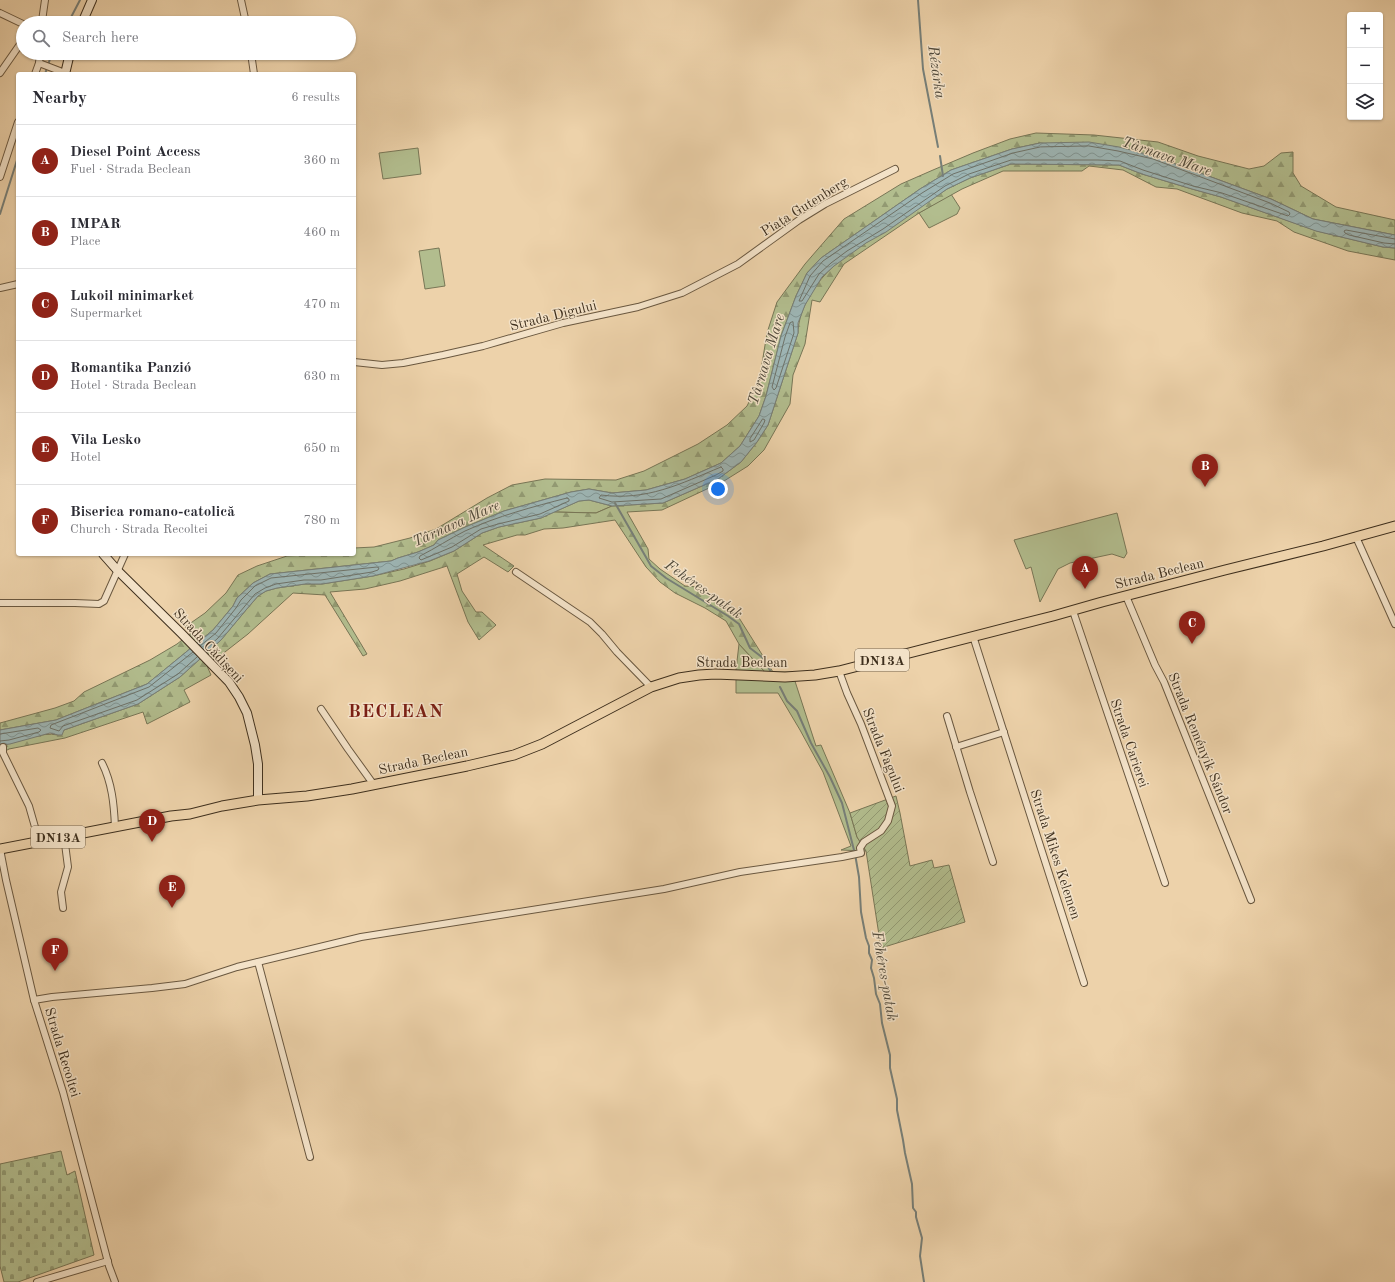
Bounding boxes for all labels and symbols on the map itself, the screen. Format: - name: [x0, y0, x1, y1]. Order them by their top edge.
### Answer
- water label: Rézárka: [924, 44, 947, 100]
- water label: Târnava Mare: [1120, 135, 1213, 180]
- street label: Piața Gutenberg: [759, 174, 851, 239]
- street label: Strada Digului: [508, 298, 598, 334]
- water label: Târnava Mare: [747, 312, 788, 407]
- pin: B: [1192, 454, 1218, 487]
- your location: [708, 479, 728, 499]
- water label: Târnava Mare: [411, 498, 503, 550]
- pin: A: [1072, 556, 1098, 589]
- street label: Strada Beclean: [1113, 556, 1206, 592]
- water label: Fehéres-patak: [661, 557, 745, 622]
- street label: Strada Cădișeni: [171, 606, 246, 686]
- pin: C: [1179, 611, 1205, 644]
- road number: DN13A: [855, 649, 909, 671]
- street label: Strada Beclean: [696, 656, 788, 670]
- street label: Strada Reményik Sándor: [1165, 671, 1235, 816]
- street label: Strada Carierei: [1107, 697, 1151, 790]
- district label: BECLEAN: [348, 703, 444, 721]
- street label: Strada Fagului: [860, 706, 906, 795]
- street label: Strada Beclean: [377, 745, 470, 777]
- street label: Strada Mikes Kelemen: [1027, 787, 1083, 922]
- pin: D: [139, 809, 165, 842]
- road number: DN13A: [31, 826, 85, 848]
- pin: E: [159, 875, 185, 908]
- water label: Fehéres-patak: [868, 929, 899, 1022]
- pin: F: [42, 938, 68, 971]
- street label: Strada Recoltei: [42, 1006, 82, 1099]

